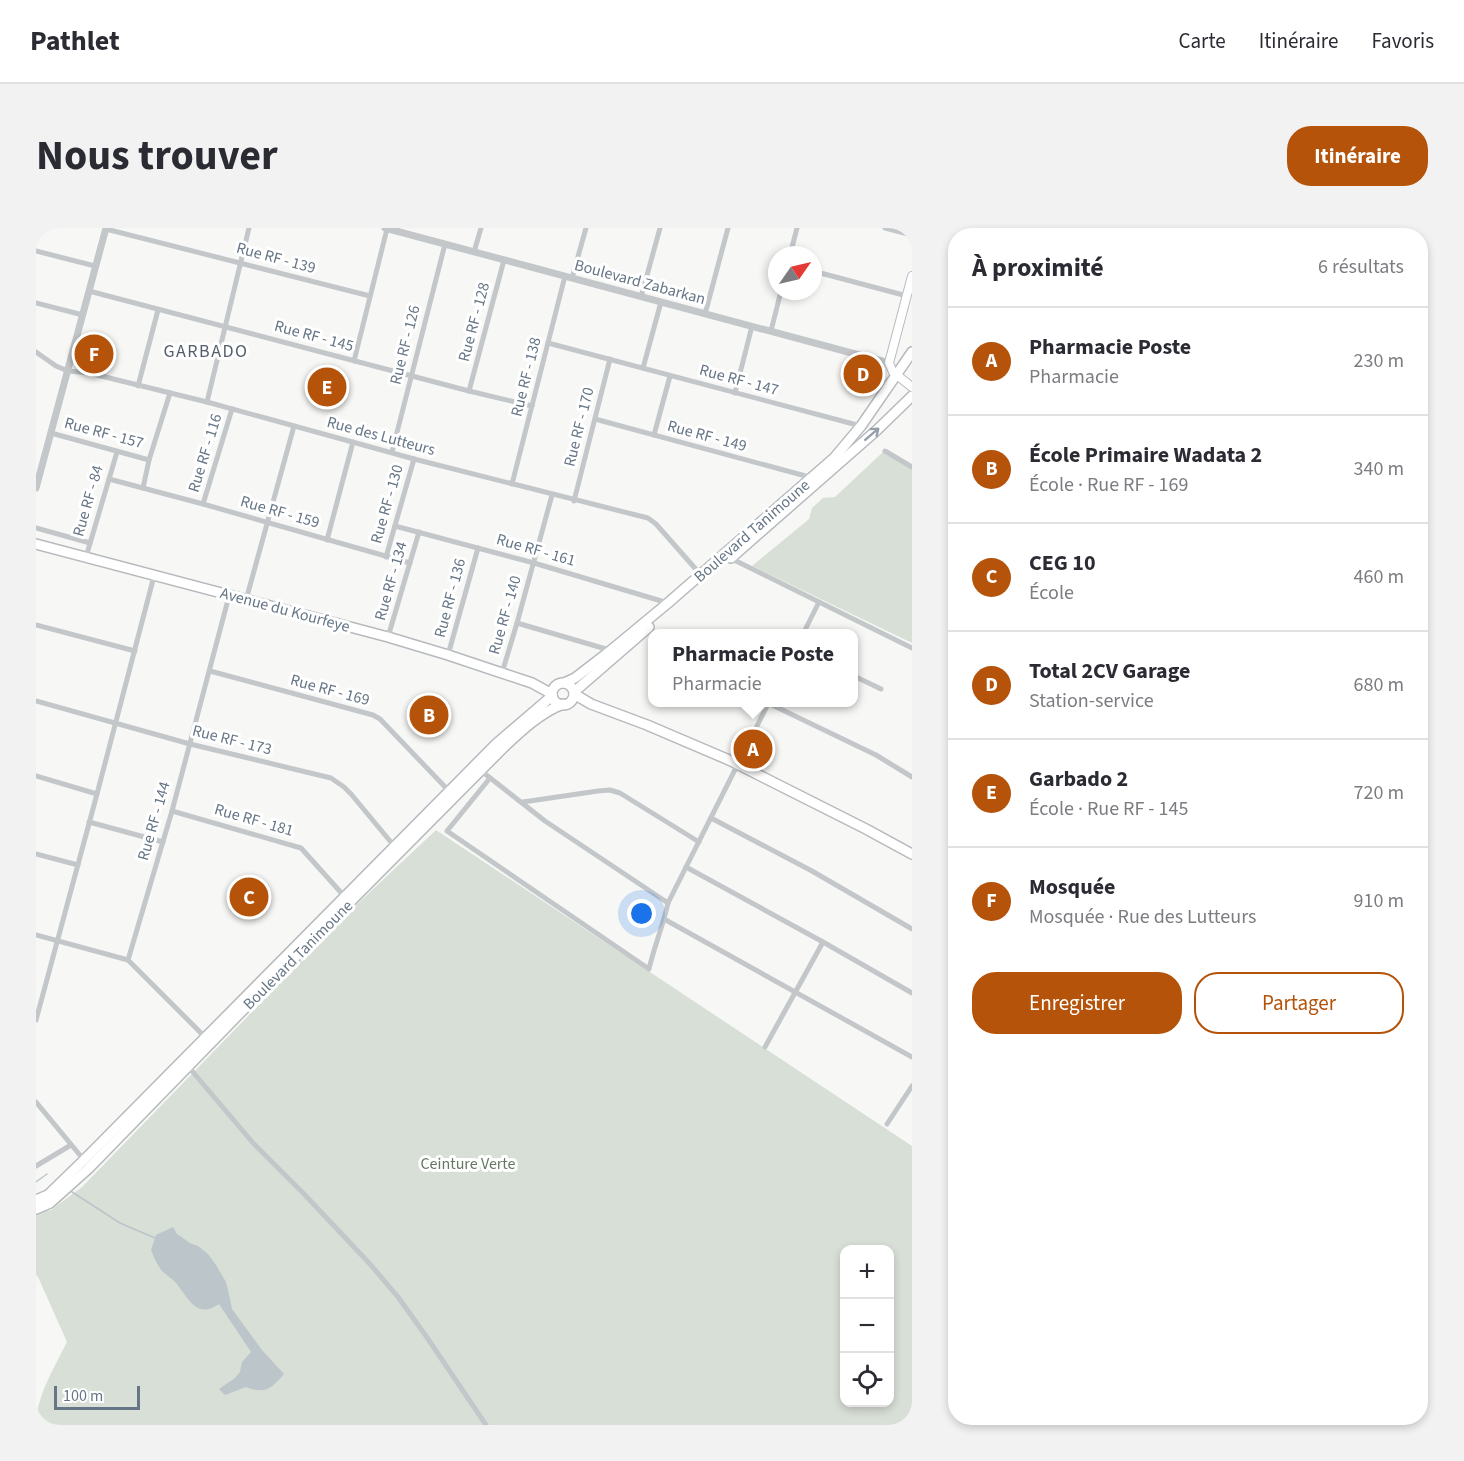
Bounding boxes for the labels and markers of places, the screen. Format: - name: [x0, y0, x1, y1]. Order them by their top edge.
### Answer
- pin: F: [74, 332, 114, 376]
- pin: D: [844, 352, 882, 396]
- pin: E: [308, 364, 346, 410]
- pin: B: [410, 692, 448, 738]
- pin: A: [734, 726, 772, 772]
- pin: C: [230, 874, 268, 920]

